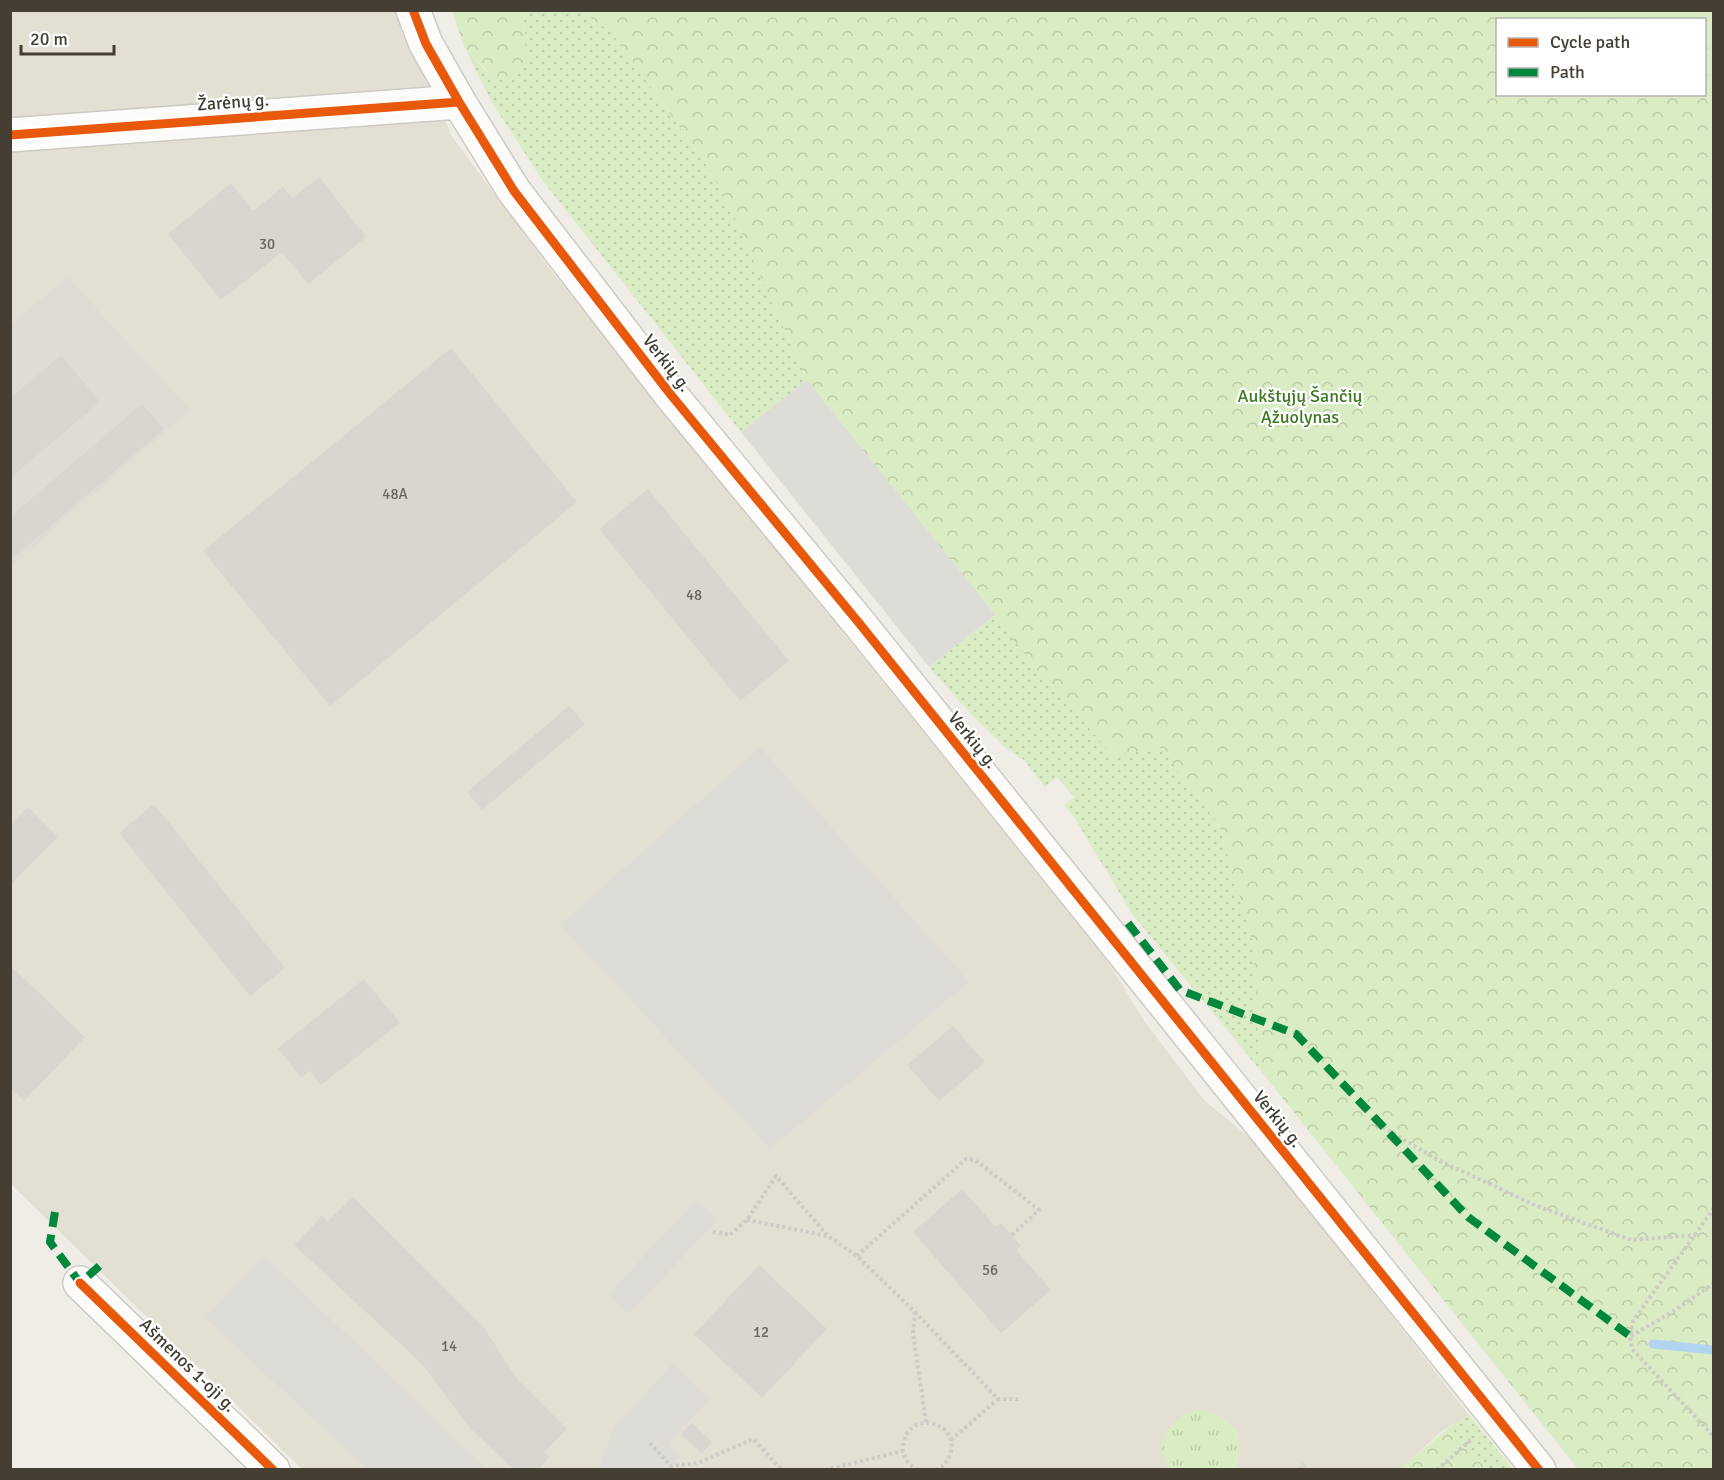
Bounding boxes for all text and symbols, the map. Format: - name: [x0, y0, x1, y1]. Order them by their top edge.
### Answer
- scale bar: [21, 18, 114, 56]
- legend: [1496, 18, 1706, 96]
- text: 20 m: [30, 28, 68, 50]
- text: Cycle path: [1550, 31, 1630, 53]
- text: Path: [1550, 61, 1585, 83]
- street label: Žarėnų g.: [196, 89, 270, 115]
- house number: 30: [259, 235, 275, 253]
- street label: Verkių g.: [638, 330, 696, 396]
- park label: Aukštųjų Šančių Ąžuolynas: [1238, 385, 1363, 428]
- house number: 48A: [382, 485, 408, 503]
- house number: 48: [686, 586, 702, 604]
- street label: Verkių g.: [943, 707, 1003, 773]
- street label: Verkių g.: [1248, 1086, 1308, 1152]
- house number: 56: [982, 1261, 998, 1279]
- street label: Ašmenos 1-oji g.: [135, 1313, 241, 1417]
- house number: 12: [753, 1323, 769, 1341]
- house number: 14: [441, 1337, 457, 1355]

